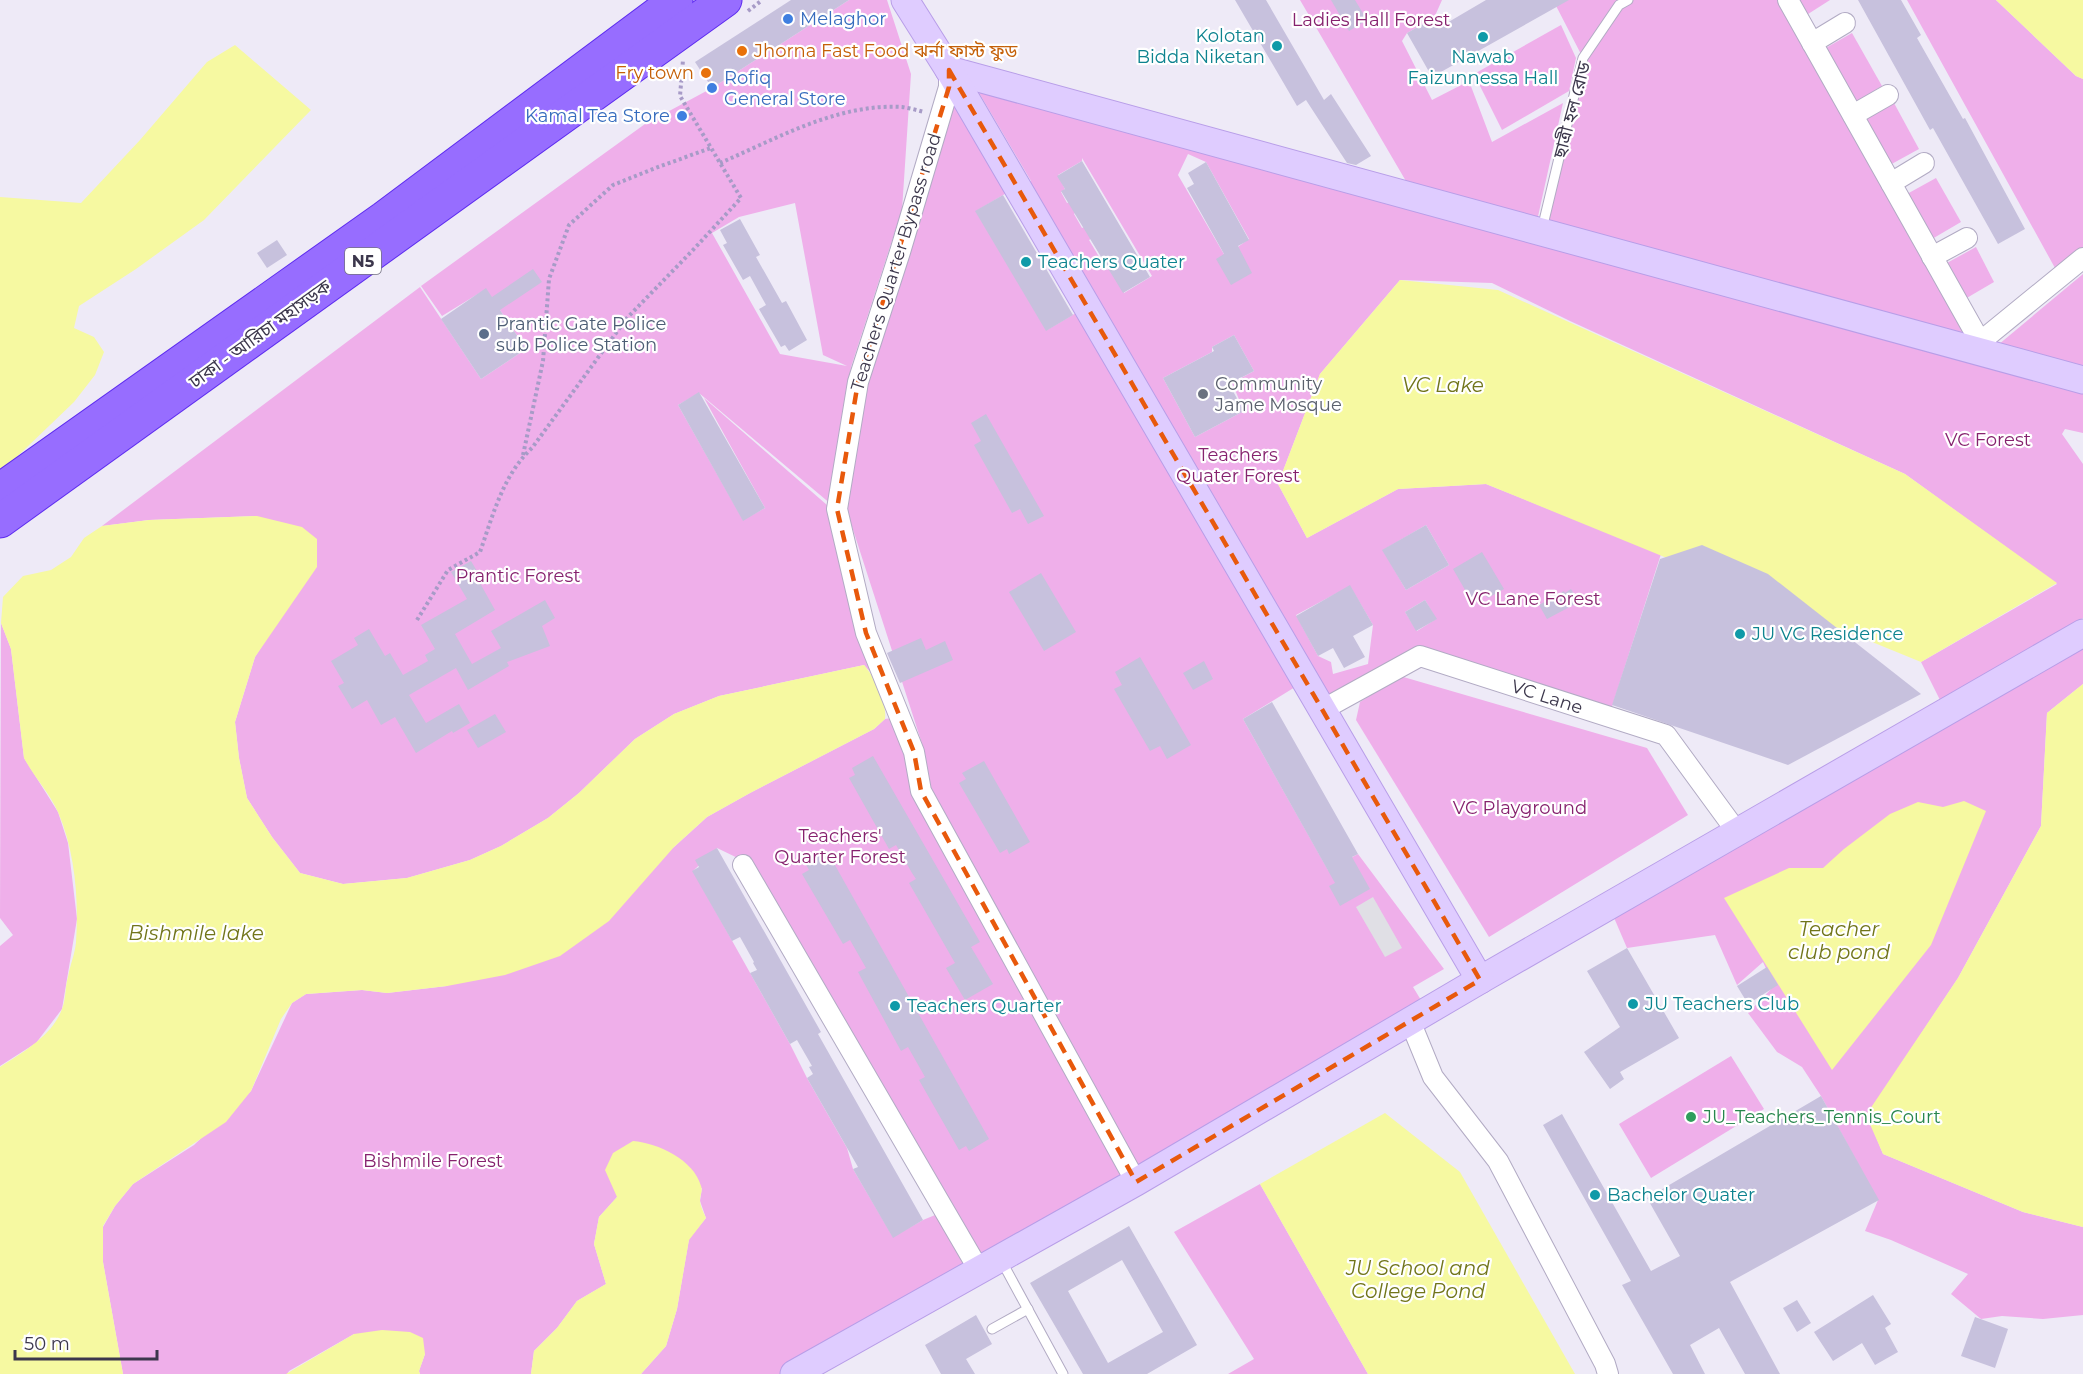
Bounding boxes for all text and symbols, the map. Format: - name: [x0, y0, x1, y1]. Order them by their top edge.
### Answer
- place label: Melaghor: [800, 8, 887, 30]
- park label: Ladies Hall Forest: [1292, 9, 1450, 31]
- marker: Melaghor: [781, 12, 795, 26]
- place label: Kolotan Bidda Niketan: [1136, 25, 1265, 68]
- marker: Nawab Faizunnessa Hall: [1476, 30, 1490, 44]
- marker: Kolotan Bidda Niketan: [1270, 39, 1284, 53]
- place label: Jhorna Fast Food ঝর্না ফাস্ট ফুড: [753, 40, 1017, 62]
- marker: Jhorna Fast Food ঝর্না ফাস্ট ফুড: [735, 44, 749, 58]
- place label: Nawab Faizunnessa Hall: [1408, 46, 1558, 89]
- street label: ছাত্রী হল রোড: [1548, 59, 1596, 162]
- place label: Fry town: [615, 62, 694, 84]
- marker: Fry town: [699, 66, 713, 80]
- place label: Rofiq General Store: [724, 67, 846, 110]
- marker: Rofiq General Store: [705, 81, 719, 95]
- place label: Kamal Tea Store: [525, 105, 670, 127]
- marker: Kamal Tea Store: [675, 109, 689, 123]
- street label: Teachers Quarter Bypass road: [846, 130, 946, 394]
- road number: N5: [345, 248, 381, 274]
- place label: Teachers Quater: [1038, 251, 1185, 273]
- marker: Teachers Quater: [1019, 255, 1033, 269]
- street label: ঢাকা - আরিচা মহাসড়ক: [184, 275, 336, 393]
- place label: Prantic Gate Police sub Police Station: [496, 313, 667, 356]
- marker: Prantic Gate Police sub Police Station: [477, 327, 491, 341]
- place label: Community Jame Mosque: [1214, 373, 1342, 416]
- water label: VC Lake: [1402, 373, 1484, 397]
- marker: Community Jame Mosque: [1196, 387, 1210, 401]
- park label: VC Forest: [1945, 429, 2031, 451]
- park label: Teachers Quater Forest: [1176, 444, 1300, 487]
- park label: Prantic Forest: [455, 565, 581, 587]
- park label: VC Lane Forest: [1466, 588, 1600, 610]
- place label: JU VC Residence: [1751, 623, 1903, 645]
- marker: JU VC Residence: [1733, 627, 1747, 641]
- street label: VC Lane: [1508, 675, 1586, 719]
- park label: VC Playground: [1453, 797, 1587, 819]
- park label: Teachers' Quarter Forest: [774, 825, 906, 868]
- water label: Teacher club pond: [1788, 917, 1890, 964]
- water label: Bishmile lake: [128, 921, 264, 945]
- place label: JU Teachers Club: [1644, 993, 1799, 1015]
- place label: Teachers Quarter: [907, 995, 1062, 1017]
- marker: JU Teachers Club: [1626, 997, 1640, 1011]
- marker: Teachers Quarter: [888, 999, 902, 1013]
- place label: JU_Teachers_Tennis_Court: [1702, 1106, 1941, 1128]
- marker: JU_Teachers_Tennis_Court: [1684, 1110, 1698, 1124]
- park label: Bishmile Forest: [363, 1150, 503, 1172]
- place label: Bachelor Quater: [1607, 1184, 1755, 1206]
- marker: Bachelor Quater: [1588, 1188, 1602, 1202]
- water label: JU School and College Pond: [1345, 1256, 1490, 1303]
- scale bar: [15, 1323, 158, 1361]
- text: 50 m: [24, 1333, 70, 1355]

